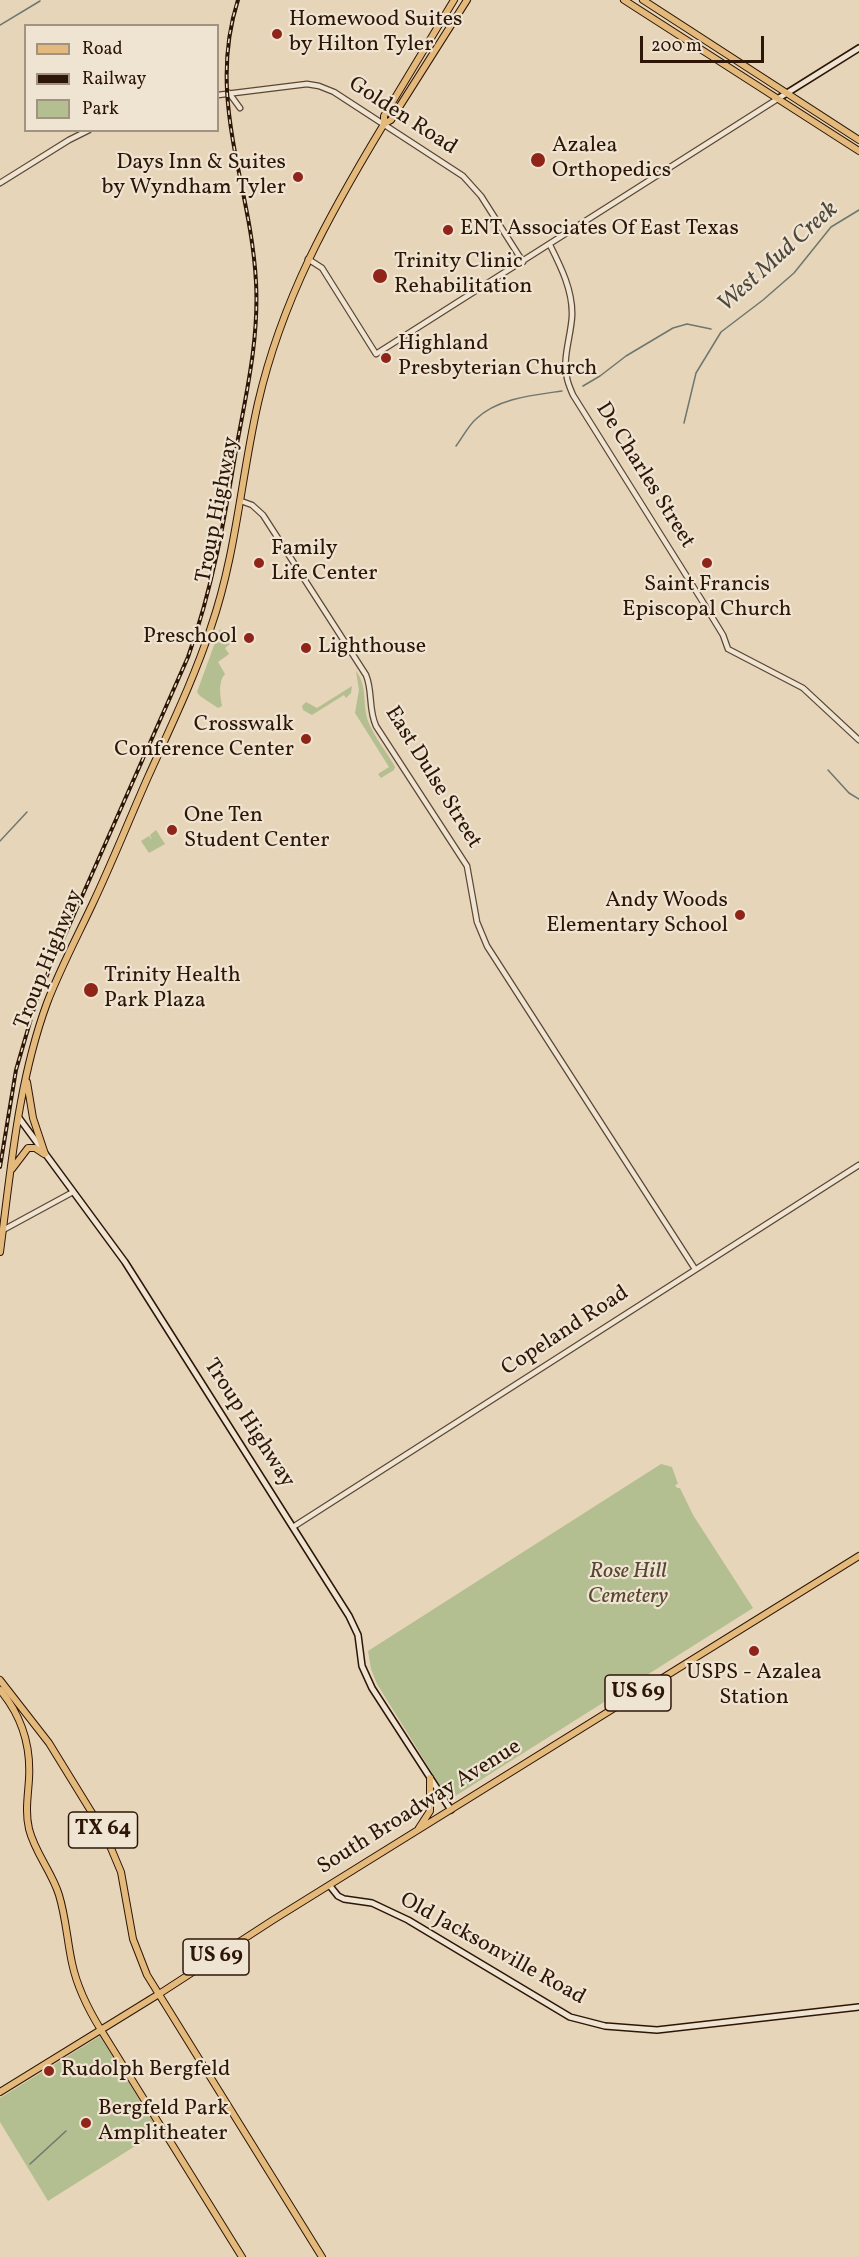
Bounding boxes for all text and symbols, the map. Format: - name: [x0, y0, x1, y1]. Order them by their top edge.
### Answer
- place label: Homewood Suites by Hilton Tyler: [289, 8, 462, 60]
- legend: [24, 24, 219, 132]
- scale bar: [643, 24, 768, 62]
- marker: Homewood Suites by Hilton Tyler: [270, 27, 284, 41]
- text: 200 m: [651, 34, 702, 59]
- text: Road: [82, 37, 123, 62]
- text: Railway: [82, 67, 146, 92]
- street label: Golden Road: [343, 72, 461, 162]
- text: Park: [82, 97, 119, 122]
- place label: Azalea Orthopedics: [552, 134, 671, 186]
- place label: Days Inn & Suites by Wyndham Tyler: [101, 151, 286, 202]
- marker: Azalea Orthopedics: [529, 151, 547, 169]
- marker: Days Inn & Suites by Wyndham Tyler: [291, 170, 305, 184]
- water label: West Mud Creek: [713, 196, 845, 320]
- place label: ENT Associates Of East Texas: [460, 217, 739, 243]
- marker: ENT Associates Of East Texas: [441, 223, 455, 237]
- place label: Trinity Clinic Rehabilitation: [394, 250, 532, 302]
- marker: Trinity Clinic Rehabilitation: [371, 267, 389, 285]
- place label: Highland Presbyterian Church: [398, 332, 597, 384]
- marker: Highland Presbyterian Church: [379, 351, 393, 365]
- street label: De Charles Street: [589, 398, 699, 554]
- street label: Troup Highway: [192, 435, 246, 585]
- place label: Family Life Center: [271, 537, 377, 588]
- marker: Family Life Center: [252, 556, 266, 570]
- marker: Saint Francis Episcopal Church: [700, 556, 714, 570]
- place label: Saint Francis Episcopal Church: [622, 573, 792, 624]
- place label: Preschool: [143, 625, 237, 651]
- marker: Preschool: [242, 631, 256, 645]
- place label: Lighthouse: [318, 635, 426, 661]
- marker: Lighthouse: [299, 641, 313, 655]
- street label: East Dulse Street: [378, 702, 486, 854]
- place label: Crosswalk Conference Center: [114, 713, 294, 764]
- marker: Crosswalk Conference Center: [299, 732, 313, 746]
- place label: One Ten Student Center: [184, 804, 329, 855]
- marker: One Ten Student Center: [165, 823, 179, 837]
- street label: Troup Highway: [10, 886, 90, 1034]
- place label: Andy Woods Elementary School: [546, 889, 728, 940]
- marker: Andy Woods Elementary School: [733, 908, 747, 922]
- place label: Trinity Health Park Plaza: [104, 964, 241, 1016]
- marker: Trinity Health Park Plaza: [82, 981, 100, 999]
- street label: Copeland Road: [497, 1281, 635, 1383]
- street label: Troup Highway: [197, 1355, 299, 1493]
- park label: Rose Hill Cemetery: [588, 1560, 668, 1612]
- marker: USPS - Azalea Station: [747, 1644, 761, 1658]
- place label: USPS - Azalea Station: [686, 1661, 822, 1712]
- road number: US 69: [605, 1675, 671, 1711]
- street label: South Broadway Avenue: [313, 1735, 527, 1881]
- road number: TX 64: [68, 1812, 138, 1848]
- street label: Old Jacksonville Road: [395, 1888, 589, 2012]
- road number: US 69: [183, 1939, 249, 1975]
- place label: Rudolph Bergfeld: [61, 2058, 230, 2084]
- marker: Rudolph Bergfeld: [42, 2064, 56, 2078]
- place label: Bergfeld Park Amplitheater: [98, 2097, 229, 2148]
- marker: Bergfeld Park Amplitheater: [79, 2116, 93, 2130]

